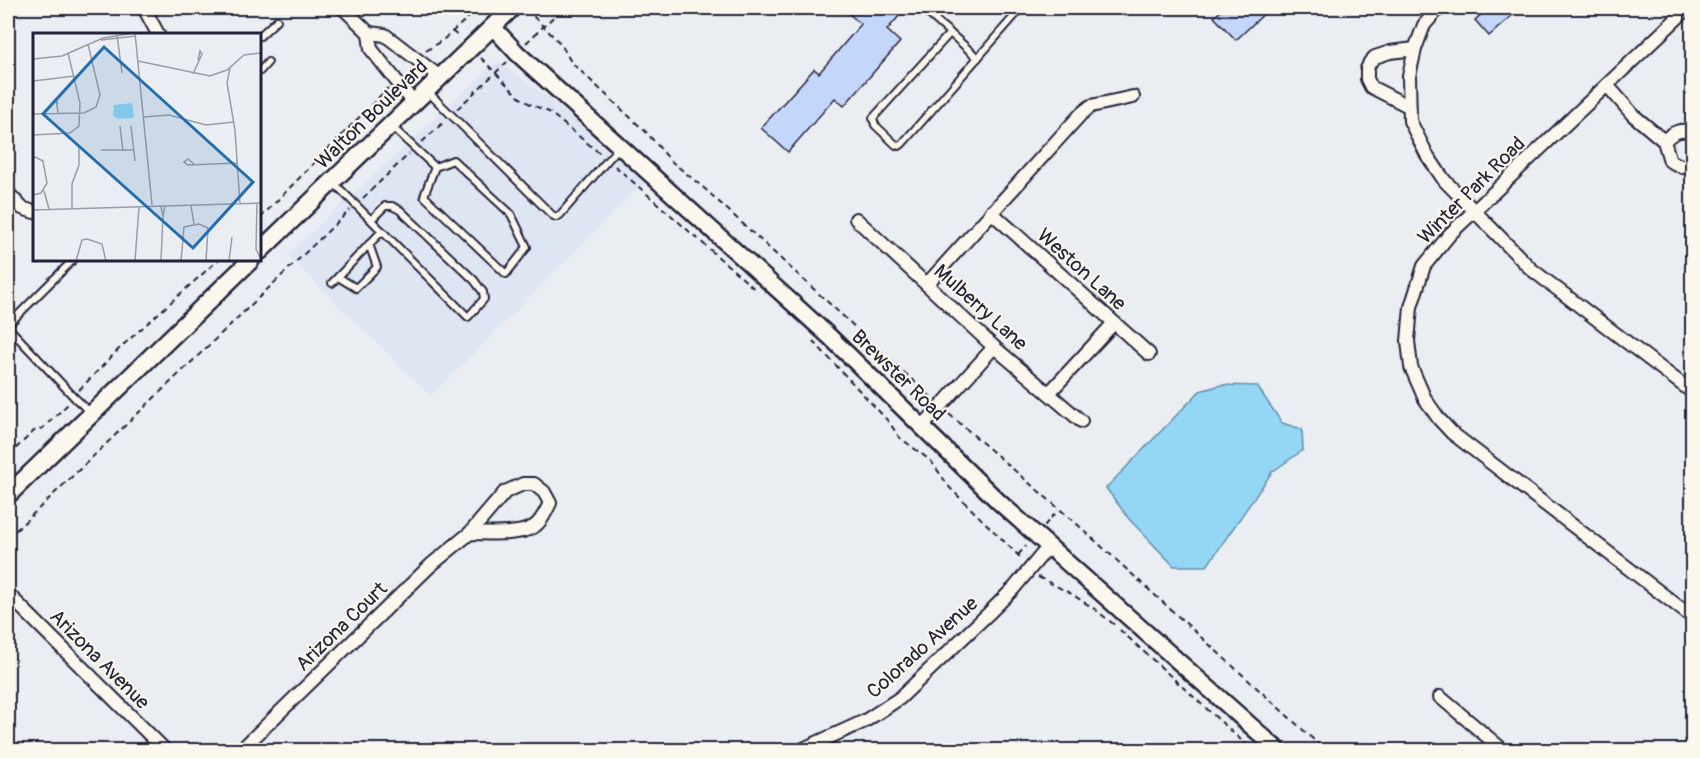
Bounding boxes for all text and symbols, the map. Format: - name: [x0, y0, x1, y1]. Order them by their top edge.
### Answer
- inset map: [33, 33, 261, 261]
- street label: Walton Boulevard: [310, 54, 433, 174]
- street label: Winter Park Road: [1412, 131, 1530, 249]
- street label: Weston Lane: [1032, 223, 1131, 316]
- street label: Mulberry Lane: [929, 259, 1033, 356]
- street label: Brewster Road: [846, 324, 951, 426]
- street label: Arizona Court: [290, 576, 393, 676]
- street label: Colorado Avenue: [862, 591, 983, 704]
- street label: Arizona Avenue: [44, 604, 155, 715]

